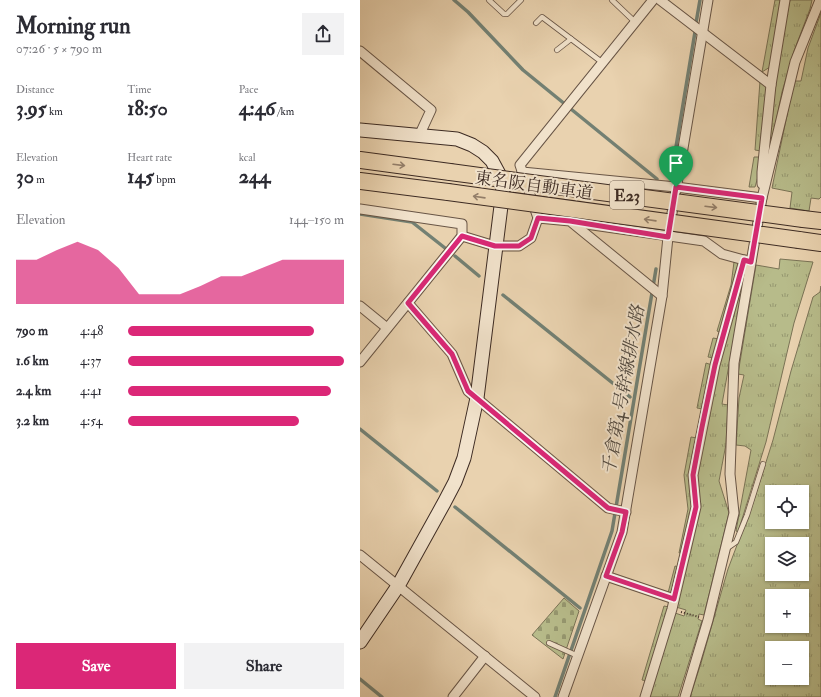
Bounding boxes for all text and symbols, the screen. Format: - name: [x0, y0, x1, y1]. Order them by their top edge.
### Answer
- text: Morning run: [16, 12, 131, 40]
- button: share: [302, 13, 344, 55]
- text: 07:26 · 5 × 790 m: [16, 41, 102, 57]
- text: Distance: [16, 83, 54, 96]
- text: Time: [127, 83, 151, 96]
- text: Pace: [239, 83, 258, 96]
- text: 3.95: [16, 96, 47, 121]
- text: 18:50: [127, 96, 168, 121]
- text: 4:46: [239, 96, 275, 121]
- text: km: [47, 105, 63, 118]
- text: /km: [275, 105, 294, 118]
- pin: [659, 146, 693, 187]
- text: Elevation: [16, 151, 58, 164]
- text: Heart rate: [127, 151, 172, 164]
- text: kcal: [239, 151, 256, 164]
- icon: arrive: [665, 152, 687, 174]
- one-way arrow: [392, 161, 405, 169]
- text: 30: [16, 164, 34, 189]
- text: 145: [127, 164, 154, 189]
- text: 244: [239, 164, 270, 189]
- street label: 東名阪自動車道: [474, 167, 594, 204]
- text: m: [34, 173, 45, 186]
- text: bpm: [154, 173, 176, 186]
- road number: E23: [610, 181, 644, 209]
- one-way arrow: [473, 193, 486, 201]
- one-way arrow: [704, 203, 717, 211]
- text: Elevation: [16, 212, 66, 228]
- text: 144–150 m: [289, 212, 344, 228]
- one-way arrow: [644, 216, 657, 224]
- water label: 千倉第4号幹線排水路: [597, 302, 650, 477]
- text: 790 m: [16, 323, 48, 339]
- text: 4:48: [80, 323, 103, 339]
- text: 1.6 km: [16, 353, 49, 369]
- text: 4:37: [80, 353, 101, 369]
- text: 2.4 km: [16, 383, 51, 399]
- text: 4:41: [80, 383, 102, 399]
- text: 3.2 km: [16, 413, 49, 429]
- text: 4:54: [80, 413, 103, 429]
- map controls: [765, 485, 809, 685]
- button: locate: [765, 485, 809, 529]
- button: layers: [765, 537, 809, 581]
- button: +: [765, 589, 809, 633]
- button: −: [765, 641, 809, 685]
- button: Save: [16, 643, 176, 689]
- button: Share: [184, 643, 344, 689]

